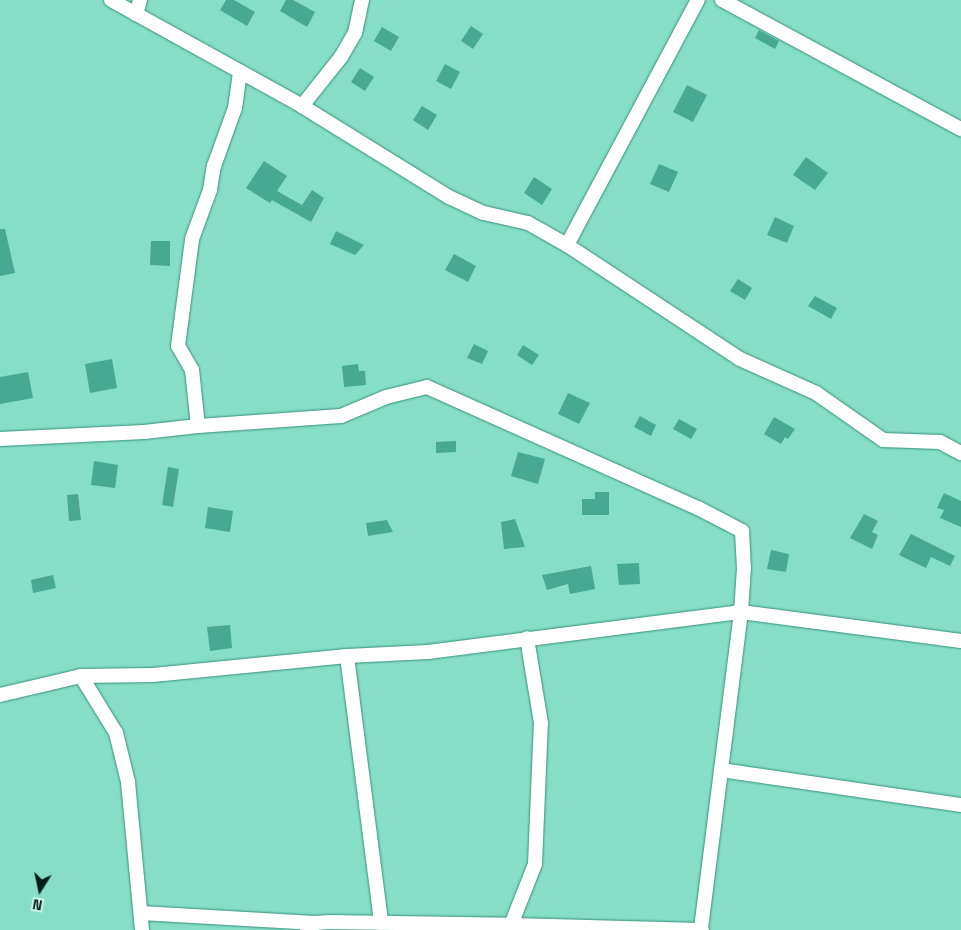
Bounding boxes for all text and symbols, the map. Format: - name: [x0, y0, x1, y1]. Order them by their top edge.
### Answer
- north arrow: [15, 865, 65, 915]
- text: N: [31, 895, 44, 914]

